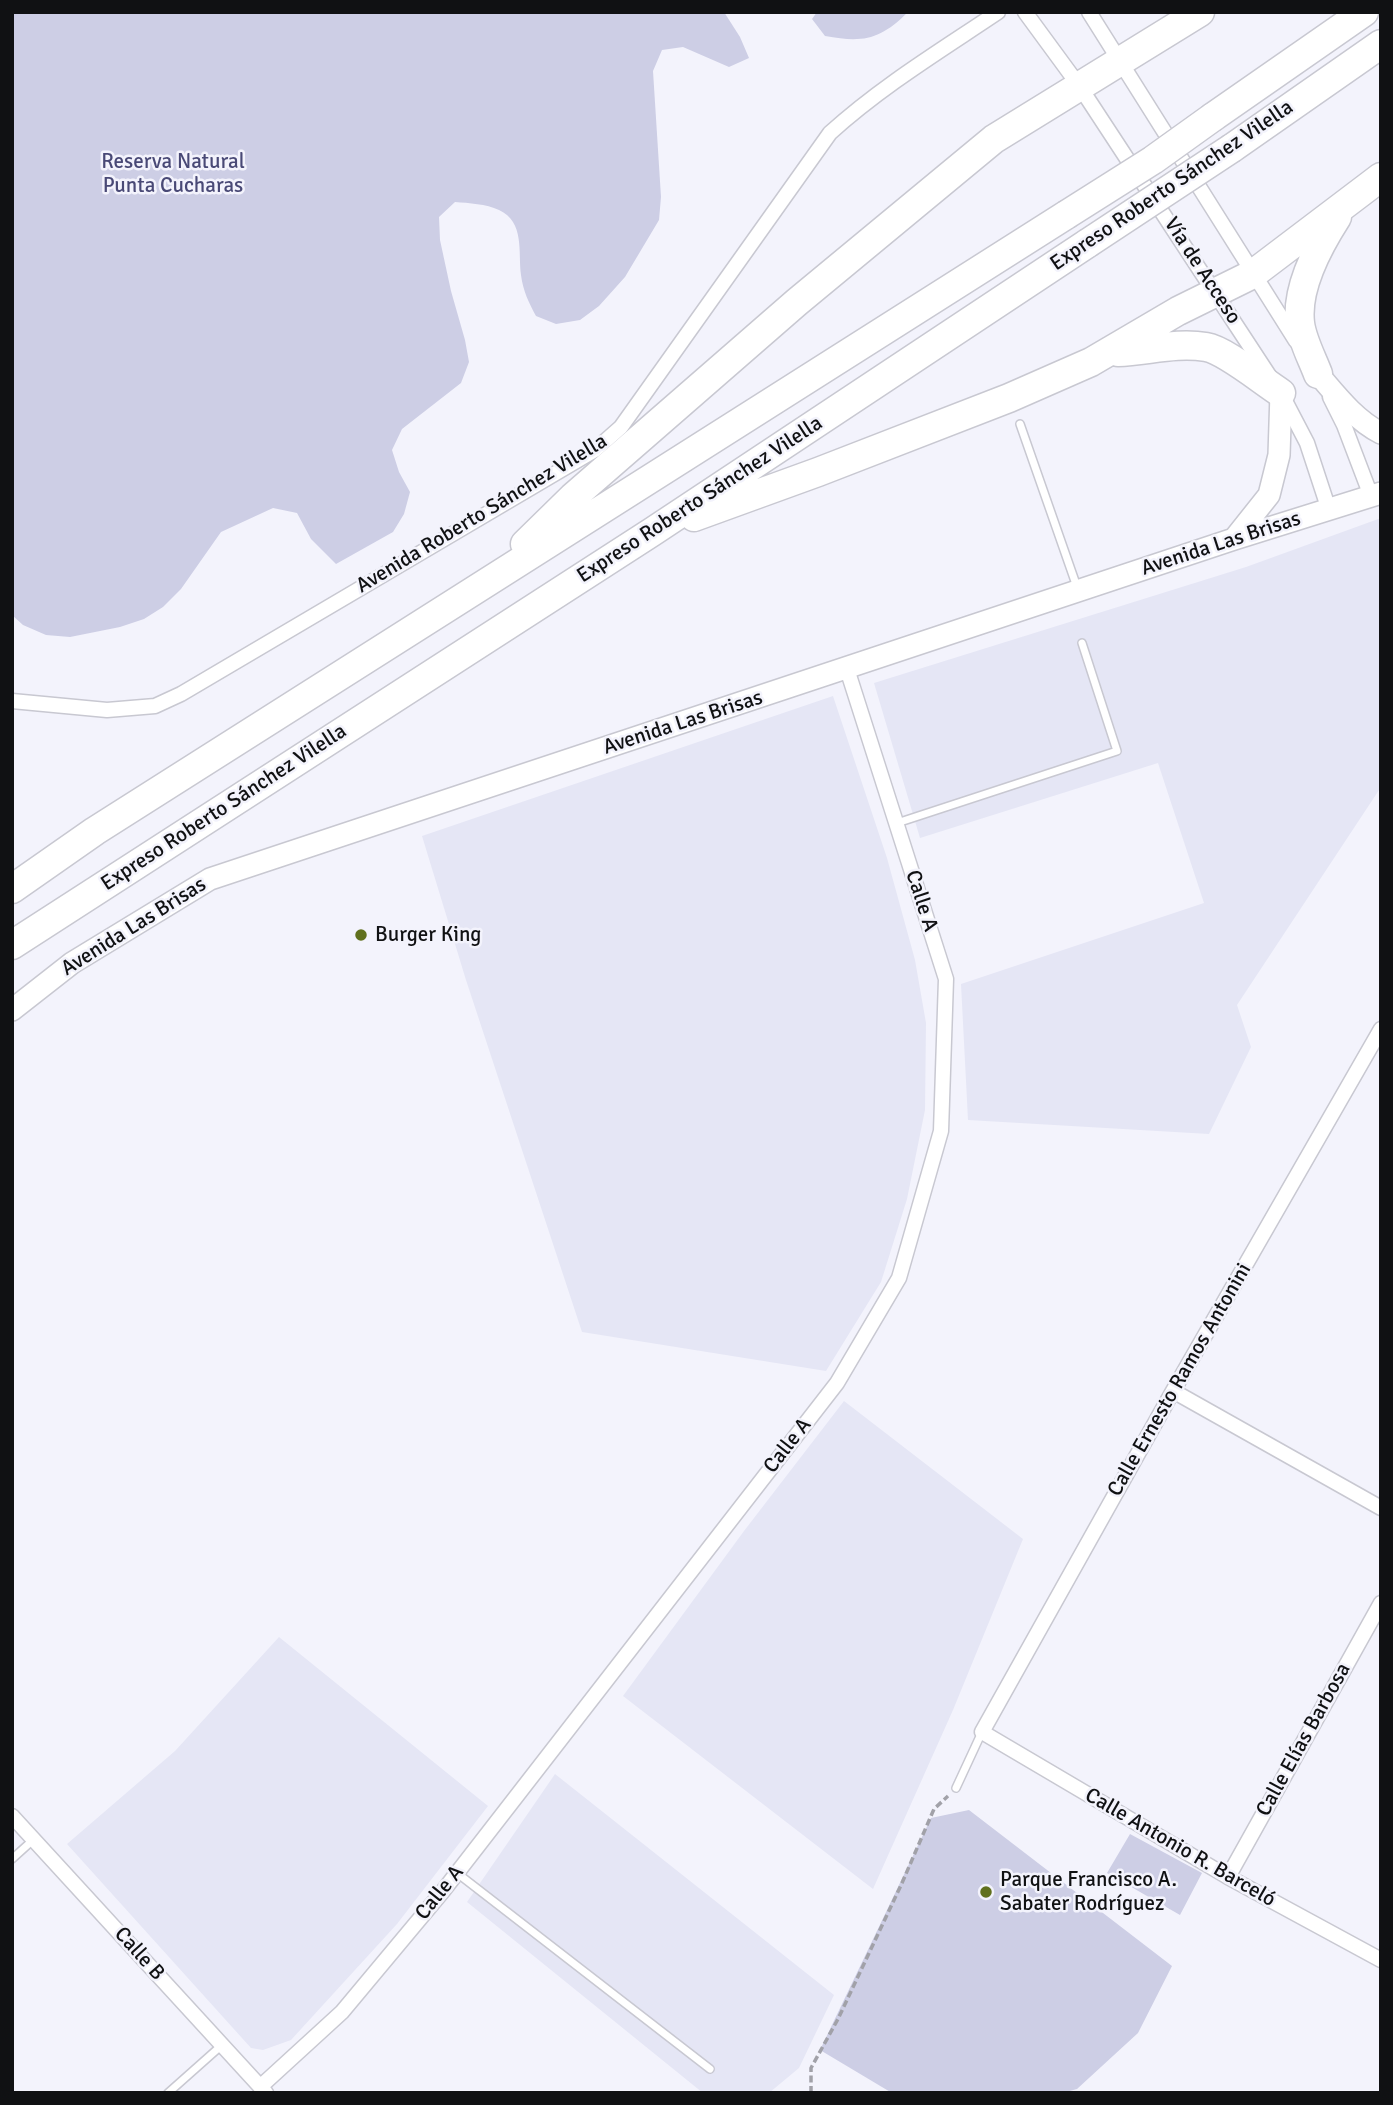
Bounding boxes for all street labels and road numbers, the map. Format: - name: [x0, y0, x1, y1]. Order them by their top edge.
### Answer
- street label: Expreso Roberto Sánchez Vilella: [1046, 95, 1298, 277]
- street label: Vía de Acceso: [1158, 213, 1246, 329]
- street label: Expreso Roberto Sánchez Vilella: [573, 411, 827, 589]
- street label: Avenida Roberto Sánchez Vilella: [352, 429, 612, 599]
- street label: Avenida Las Brisas: [1138, 506, 1304, 582]
- street label: Avenida Las Brisas: [600, 685, 766, 761]
- street label: Expreso Roberto Sánchez Vilella: [97, 719, 351, 897]
- street label: Calle A: [899, 867, 943, 935]
- street label: Avenida Las Brisas: [57, 872, 211, 982]
- street label: Calle Ernesto Ramos Antonini: [1103, 1259, 1257, 1501]
- street label: Calle A: [759, 1413, 817, 1479]
- street label: Calle Elías Barbosa: [1251, 1659, 1357, 1821]
- street label: Calle Antonio R. Barceló: [1080, 1783, 1280, 1913]
- street label: Calle A: [410, 1861, 470, 1925]
- street label: Calle B: [109, 1922, 169, 1986]

